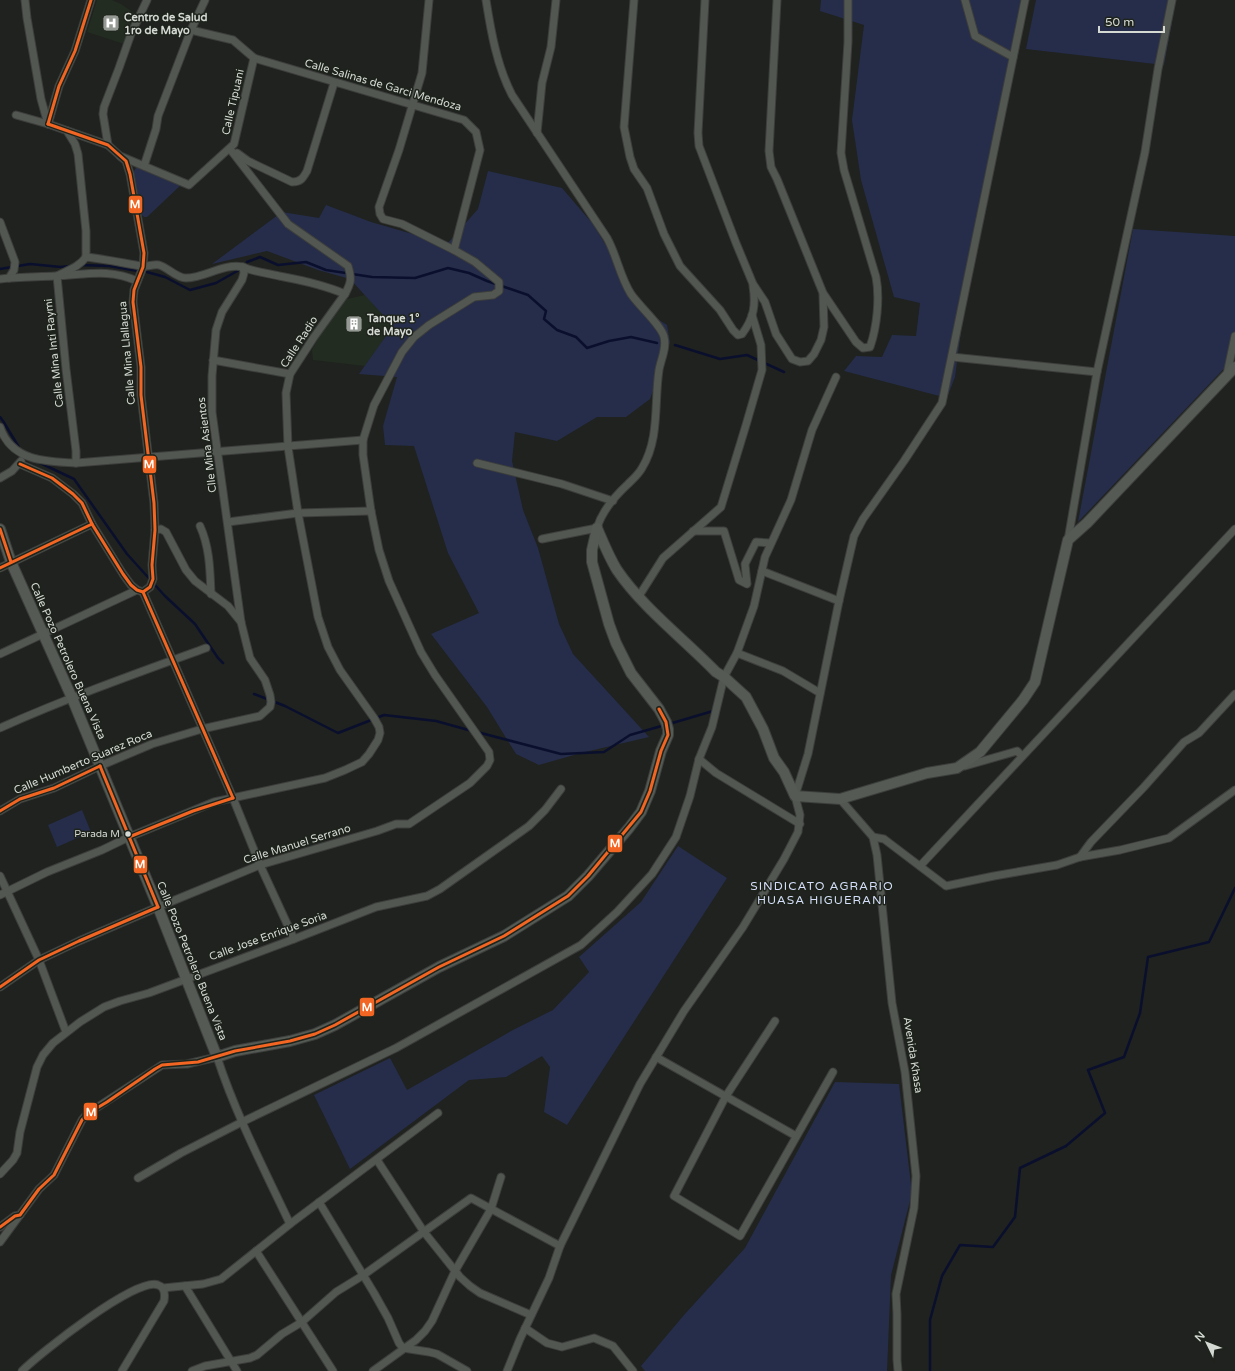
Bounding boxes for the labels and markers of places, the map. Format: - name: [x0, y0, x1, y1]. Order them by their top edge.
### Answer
- place label: Centro de Salud 1ro de Mayo: [124, 11, 207, 38]
- hospital icon: Centro de Salud 1ro de Mayo: [101, 13, 121, 33]
- place label: Tanque 1° de Mayo: [366, 312, 420, 339]
- building icon: Tanque 1° de Mayo: [344, 314, 364, 334]
- place label: Parada M: [74, 828, 120, 840]
- marker: Parada M: [123, 829, 133, 839]

